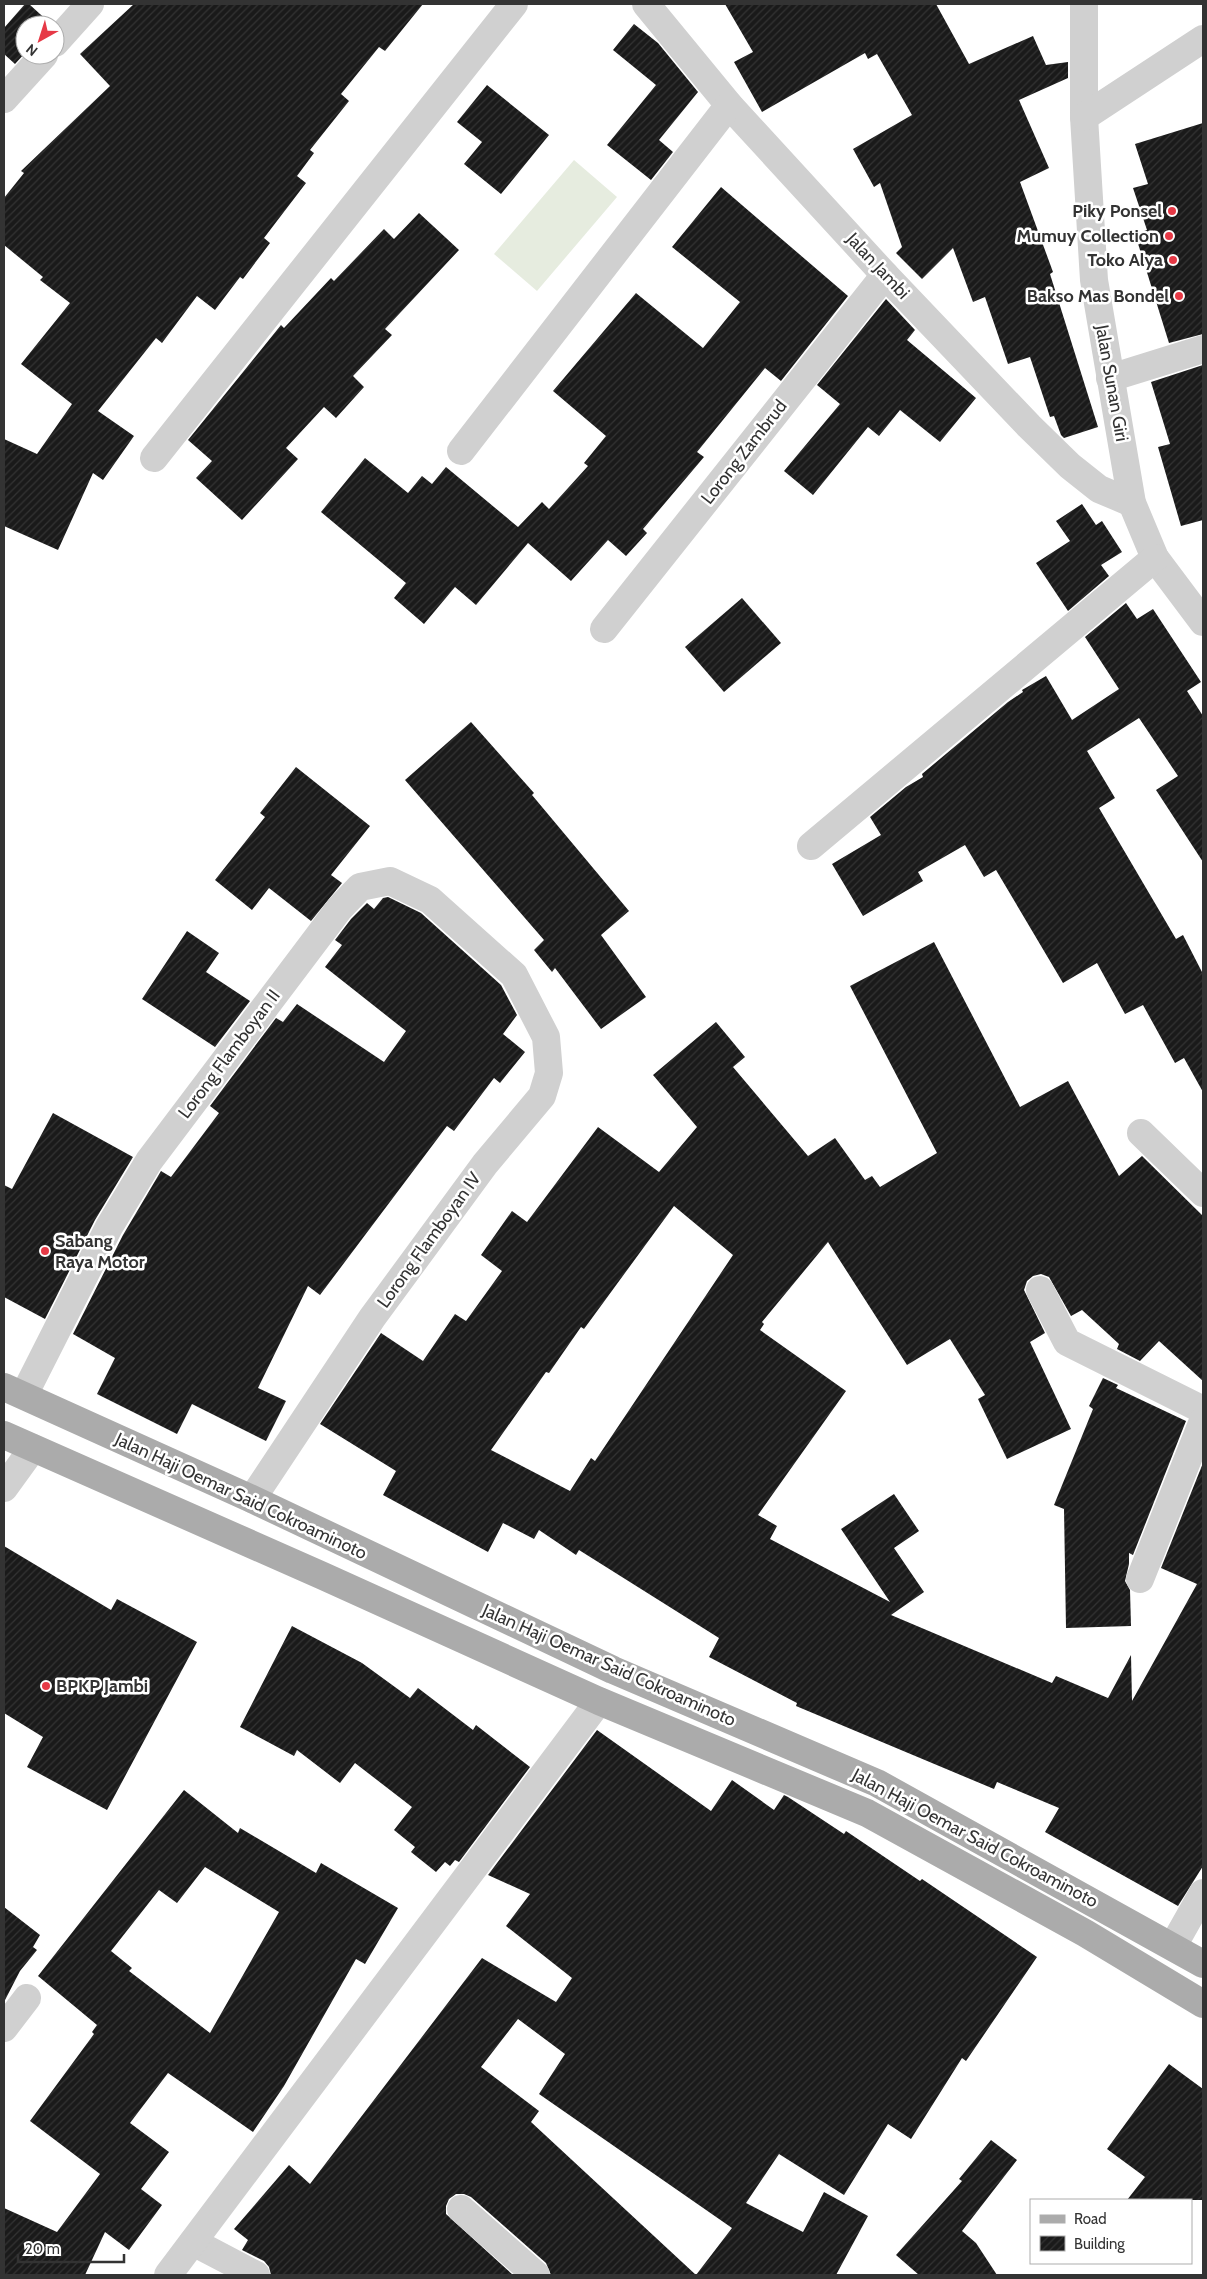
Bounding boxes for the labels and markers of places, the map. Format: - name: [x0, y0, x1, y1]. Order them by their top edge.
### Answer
- place label: Piky Ponsel: [1072, 200, 1162, 222]
- marker: Piky Ponsel: [1166, 205, 1178, 217]
- place label: Mumuy Collection: [1016, 225, 1159, 247]
- marker: Mumuy Collection: [1163, 230, 1175, 242]
- place label: Toko Alya: [1087, 249, 1163, 271]
- marker: Toko Alya: [1167, 254, 1179, 266]
- place label: Bakso Mas Bondel: [1027, 285, 1169, 307]
- marker: Bakso Mas Bondel: [1173, 290, 1185, 302]
- place label: Sabang Raya Motor: [55, 1230, 145, 1273]
- marker: Sabang Raya Motor: [39, 1245, 51, 1257]
- place label: BPKP Jambi: [56, 1675, 148, 1697]
- marker: BPKP Jambi: [40, 1680, 52, 1692]

